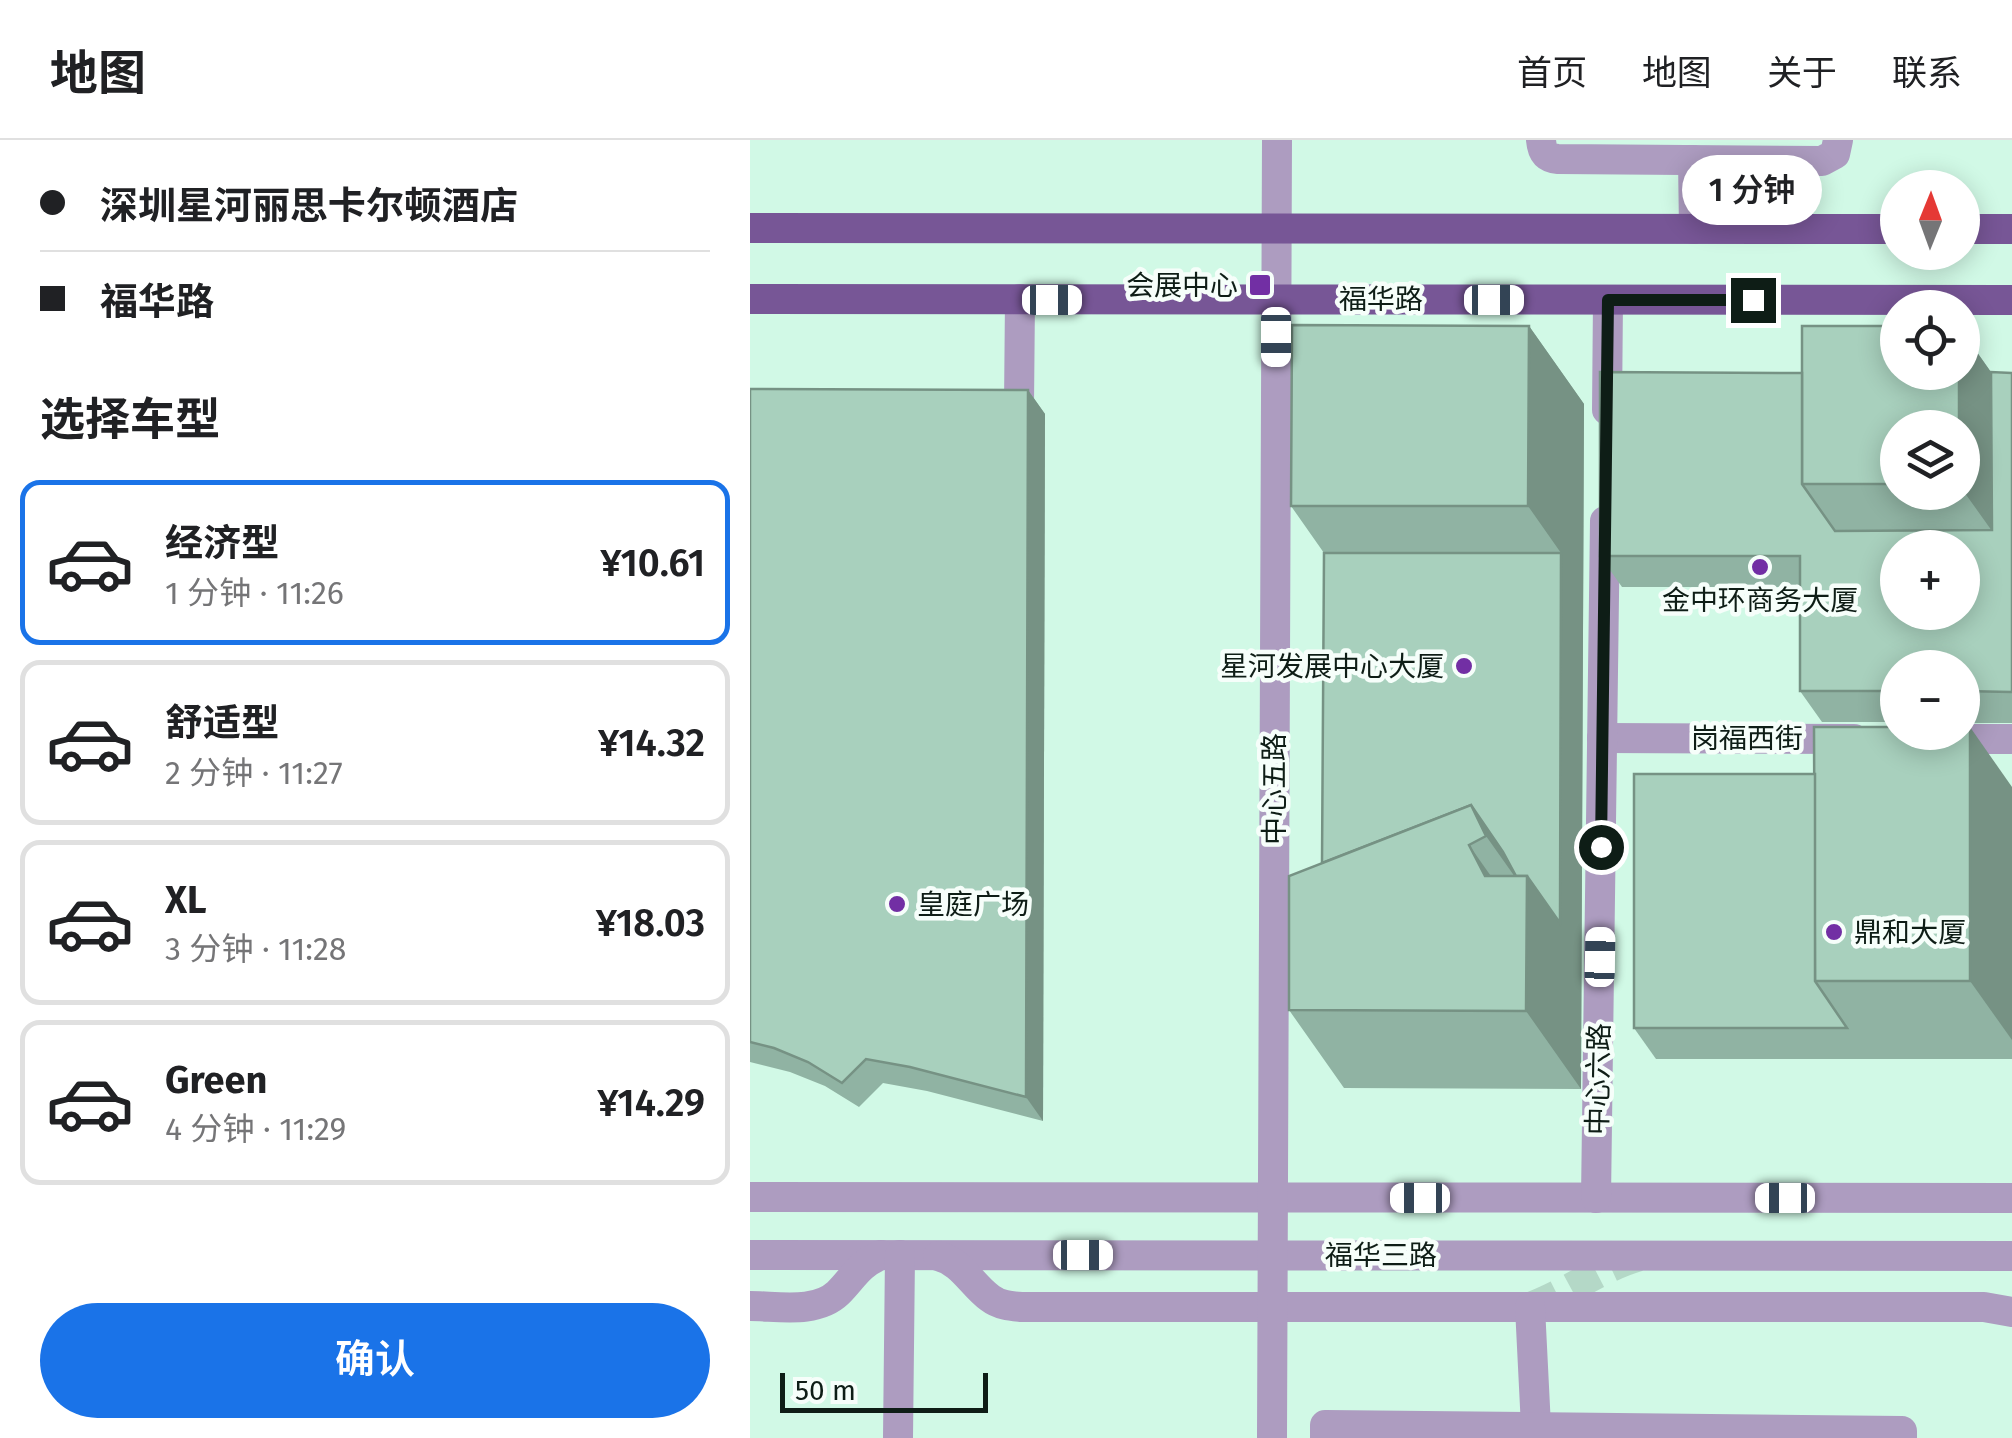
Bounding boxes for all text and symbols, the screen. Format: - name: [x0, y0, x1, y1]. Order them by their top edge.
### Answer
- text: 地图: [50, 45, 146, 103]
- text: 首页: [1517, 52, 1587, 94]
- text: 地图: [1642, 52, 1712, 94]
- text: 关于: [1767, 52, 1837, 94]
- text: 联系: [1892, 52, 1962, 94]
- callout: 1 分钟: [1683, 155, 1823, 225]
- north arrow: [1880, 170, 1980, 270]
- map controls: [1880, 170, 1980, 750]
- text: 1 分钟: [1709, 171, 1795, 209]
- text: 深圳星河丽思卡尔顿酒店: [100, 183, 518, 229]
- place label: 会展中心: [1126, 269, 1238, 302]
- marker: 会展中心: [1247, 272, 1273, 298]
- route end: [1731, 278, 1776, 323]
- text: 福华路: [100, 279, 214, 325]
- street label: 福华路: [1339, 283, 1423, 316]
- car: [1022, 285, 1082, 315]
- car: [1464, 285, 1524, 315]
- button: locate: [1880, 290, 1980, 390]
- car: [1261, 307, 1291, 367]
- text: 选择车型: [40, 393, 220, 447]
- button: layers: [1880, 410, 1980, 510]
- icon: car: [45, 518, 135, 608]
- text: 经济型: [165, 520, 279, 566]
- button: +: [1880, 530, 1980, 630]
- text: ¥10.61: [600, 540, 705, 586]
- marker: 金中环商务大厦: [1749, 556, 1771, 578]
- text: 1 分钟 · 11:26: [165, 574, 344, 612]
- place label: 金中环商务大厦: [1662, 584, 1858, 617]
- place label: 星河发展中心大厦: [1220, 650, 1444, 683]
- button: −: [1880, 650, 1980, 750]
- marker: 星河发展中心大厦: [1453, 655, 1475, 677]
- icon: car: [45, 698, 135, 788]
- text: 舒适型: [165, 700, 279, 746]
- text: ¥14.32: [598, 720, 705, 766]
- street label: 岗福西街: [1691, 722, 1803, 755]
- street label: 中心五路: [1258, 733, 1291, 845]
- text: 2 分钟 · 11:27: [165, 754, 343, 792]
- route start: [1579, 825, 1624, 870]
- text: XL: [165, 877, 207, 923]
- icon: car: [45, 878, 135, 968]
- place label: 皇庭广场: [917, 888, 1029, 921]
- marker: 皇庭广场: [886, 893, 908, 915]
- text: ¥18.03: [596, 900, 705, 946]
- place label: 鼎和大厦: [1854, 916, 1966, 949]
- marker: 鼎和大厦: [1823, 921, 1845, 943]
- car: [1584, 927, 1616, 987]
- text: 3 分钟 · 11:28: [165, 930, 347, 968]
- street label: 中心六路: [1581, 1023, 1616, 1135]
- text: Green: [165, 1057, 268, 1103]
- icon: car: [45, 1058, 135, 1148]
- text: ¥14.29: [597, 1080, 705, 1126]
- text: 4 分钟 · 11:29: [165, 1110, 346, 1148]
- car: [1390, 1183, 1450, 1213]
- car: [1755, 1183, 1815, 1213]
- street label: 福华三路: [1325, 1239, 1437, 1272]
- car: [1053, 1240, 1113, 1270]
- button: 确认: [40, 1303, 710, 1418]
- scale bar: [780, 1368, 988, 1412]
- text: 50 m: [795, 1374, 856, 1407]

